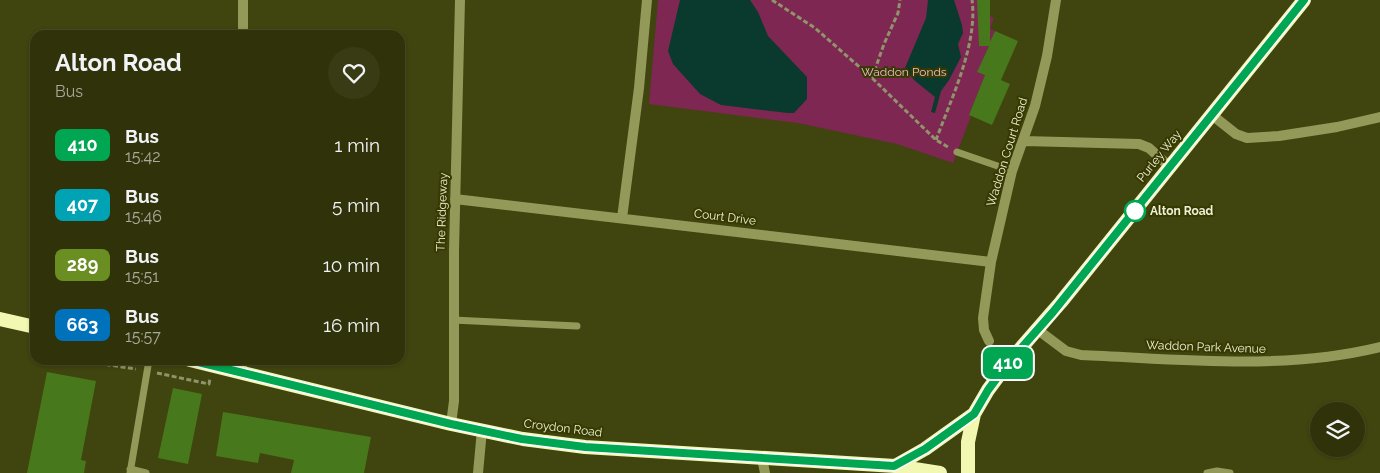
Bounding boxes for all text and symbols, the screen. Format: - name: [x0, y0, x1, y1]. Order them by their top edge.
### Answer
- button: heart: [328, 47, 380, 99]
- text: Alton Road: [55, 48, 182, 77]
- park label: Waddon Ponds: [861, 65, 947, 79]
- text: Bus: [55, 82, 83, 101]
- street label: Waddon Court Road: [984, 96, 1030, 208]
- text: Bus: [125, 125, 159, 147]
- street label: Purley Way: [1134, 127, 1184, 185]
- text: 410: [67, 134, 98, 155]
- text: 1 min: [334, 134, 380, 156]
- text: 15:42: [125, 147, 161, 166]
- street label: The Ridgeway: [434, 172, 450, 252]
- text: Bus: [125, 185, 159, 207]
- text: 407: [67, 194, 98, 215]
- text: 5 min: [332, 194, 380, 216]
- marker: Alton Road: [1124, 200, 1146, 222]
- place label: Alton Road: [1150, 204, 1214, 218]
- street label: Court Drive: [693, 206, 757, 228]
- text: 15:46: [125, 207, 162, 226]
- text: Bus: [125, 245, 159, 267]
- text: 289: [67, 254, 98, 275]
- text: 10 min: [323, 254, 380, 276]
- text: 15:51: [125, 267, 159, 286]
- text: Bus: [125, 305, 159, 327]
- text: 663: [67, 314, 98, 335]
- text: 16 min: [323, 314, 380, 336]
- text: 15:57: [125, 327, 161, 346]
- street label: Waddon Park Avenue: [1146, 338, 1266, 356]
- line badge: 410: [979, 347, 1037, 379]
- text: 410: [993, 352, 1023, 373]
- map controls: [1310, 402, 1365, 457]
- button: layers: [1310, 402, 1365, 457]
- street label: Croydon Road: [523, 416, 603, 440]

